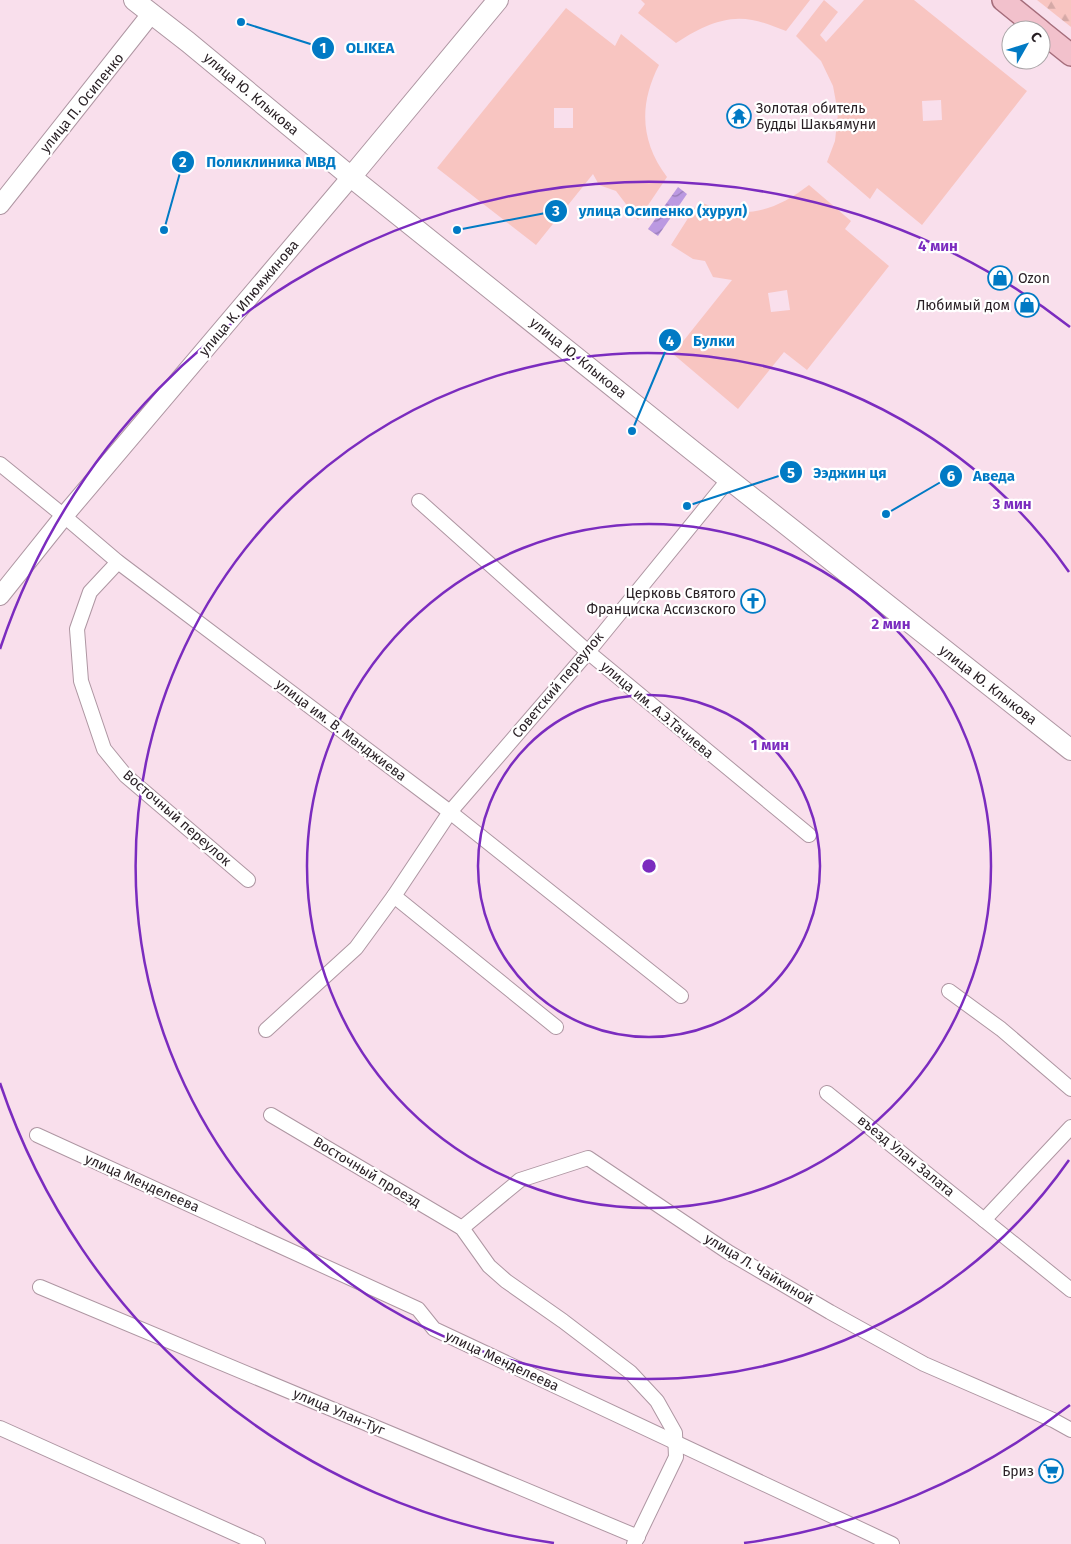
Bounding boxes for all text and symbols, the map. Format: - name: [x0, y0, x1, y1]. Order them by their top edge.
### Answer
- north arrow: [1001, 20, 1051, 70]
- text: С: [1027, 29, 1045, 46]
- callout: OLIKEA: [311, 33, 404, 63]
- text: 1: [320, 39, 326, 57]
- text: OLIKEA: [346, 39, 395, 57]
- street label: улица Ю. Клыкова: [200, 49, 302, 139]
- street label: улица П. Осипенко: [37, 50, 127, 156]
- place label: Золотая обитель Будды Шакьямуни: [756, 100, 876, 133]
- temple icon: Золотая обитель Будды Шакьямуни: [726, 103, 752, 129]
- callout: Поликлиника МВД: [171, 147, 345, 177]
- text: 2: [179, 153, 187, 171]
- text: Поликлиника МВД: [206, 153, 336, 171]
- callout: улица Осипенко (хурул): [544, 196, 757, 226]
- text: 3: [551, 202, 560, 220]
- text: улица Осипенко (хурул): [578, 202, 747, 220]
- street label: улица К. Илюмжинова: [195, 236, 303, 360]
- text: 4 мин: [918, 237, 958, 255]
- shop icon: Ozon: [987, 265, 1013, 291]
- place label: Ozon: [1018, 270, 1050, 287]
- shop icon: Любимый дом: [1014, 292, 1040, 318]
- place label: Любимый дом: [916, 297, 1010, 314]
- street label: улица Ю. Клыкова: [526, 314, 630, 402]
- callout: Булки: [658, 325, 745, 355]
- text: 4: [666, 332, 675, 350]
- text: Булки: [693, 332, 735, 350]
- callout: Ээджин ця: [779, 457, 897, 487]
- callout: Аведа: [938, 461, 1025, 491]
- text: 5: [787, 464, 795, 482]
- text: Ээджин ця: [813, 464, 887, 482]
- text: 6: [947, 467, 956, 485]
- text: Аведа: [972, 467, 1015, 485]
- text: 3 мин: [991, 495, 1032, 513]
- place label: Церковь Святого Франциска Ассизского: [586, 585, 736, 618]
- church icon: Церковь Святого Франциска Ассизского: [740, 588, 766, 614]
- text: 2 мин: [871, 615, 911, 633]
- street label: Советский переулок: [509, 628, 608, 742]
- street label: улица Ю. Клыкова: [936, 642, 1040, 728]
- street label: улица им. А.Э.Тачиева: [597, 658, 717, 762]
- street label: улица им. В. Манджиева: [272, 675, 410, 785]
- text: 1 мин: [751, 736, 789, 754]
- street label: Восточный переулок: [119, 766, 235, 870]
- centre of rings: [640, 857, 658, 875]
- street label: въезд Улан Залата: [854, 1112, 958, 1200]
- street label: Восточный проезд: [310, 1133, 424, 1211]
- street label: улица Менделеева: [82, 1150, 202, 1216]
- street label: улица Л. Чайкиной: [701, 1230, 817, 1308]
- street label: улица Менделеева: [442, 1327, 562, 1395]
- street label: улица Улан-Туг: [291, 1385, 387, 1439]
- supermarket icon: Бриз: [1038, 1458, 1064, 1484]
- place label: Бриз: [1002, 1463, 1034, 1480]

